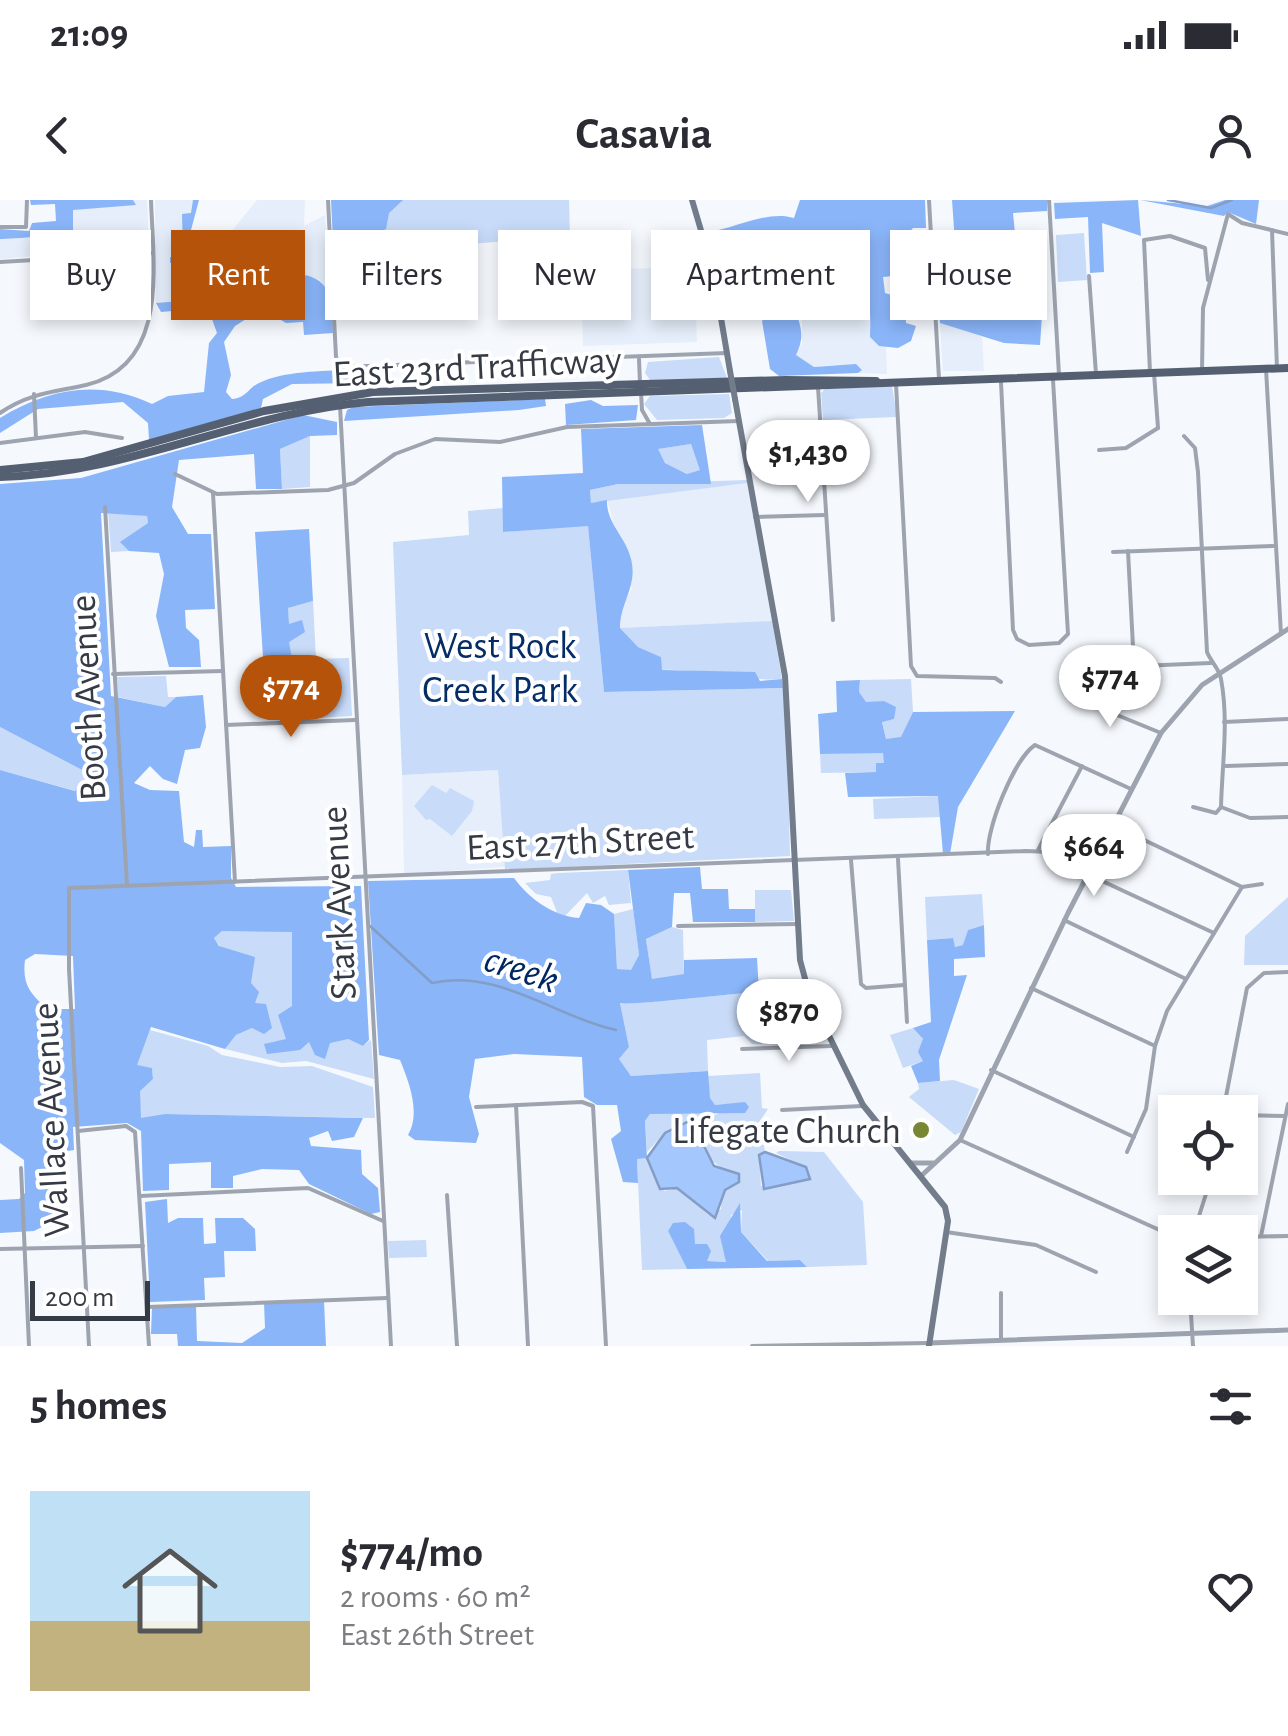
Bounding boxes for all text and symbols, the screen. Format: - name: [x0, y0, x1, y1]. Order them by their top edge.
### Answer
- text: 21:09: [50, 16, 128, 54]
- icon: back: [30, 108, 85, 163]
- icon: person: [1203, 108, 1258, 163]
- text: Casavia: [576, 112, 712, 157]
- chip: Buy: [30, 230, 151, 320]
- chip: Rent: [171, 230, 305, 320]
- chip: Filters: [325, 230, 478, 320]
- chip: New: [498, 230, 631, 320]
- chip: Apartment: [651, 230, 870, 320]
- chip: House: [890, 230, 1047, 320]
- street label: East 23rd Trafficway: [332, 341, 623, 395]
- pin: $1,430: [727, 420, 889, 505]
- text: $1,430: [768, 436, 848, 468]
- street label: Booth Avenue: [65, 594, 113, 802]
- park label: West Rock Creek Park: [422, 628, 578, 710]
- pin: $774: [1051, 645, 1169, 730]
- pin: $774: [232, 655, 350, 740]
- text: $774: [1081, 661, 1139, 693]
- text: $774: [262, 671, 320, 703]
- street label: Stark Avenue: [316, 805, 364, 1001]
- pin: $664: [1035, 814, 1153, 899]
- street label: East 27th Street: [465, 818, 695, 868]
- text: $664: [1063, 830, 1125, 862]
- water label: creek: [479, 939, 563, 1001]
- pin: $870: [730, 979, 848, 1064]
- text: $870: [759, 995, 819, 1027]
- street label: Wallace Avenue: [27, 1002, 77, 1238]
- map controls: [1158, 1095, 1258, 1315]
- button: locate: [1158, 1095, 1258, 1195]
- place label: Lifegate Church: [672, 1113, 901, 1151]
- marker: Lifegate Church: [910, 1119, 932, 1141]
- button: layers: [1158, 1215, 1258, 1315]
- scale bar: [30, 1276, 150, 1320]
- text: 200 m: [45, 1284, 114, 1312]
- icon: filters: [1203, 1379, 1258, 1434]
- text: 5 homes: [30, 1385, 167, 1427]
- icon: home: [110, 1531, 230, 1651]
- text: $774/mo: [340, 1532, 483, 1574]
- icon: heart: [1203, 1564, 1258, 1619]
- text: 2 rooms · 60 m²: [340, 1581, 531, 1613]
- text: East 26th Street: [340, 1619, 534, 1651]

